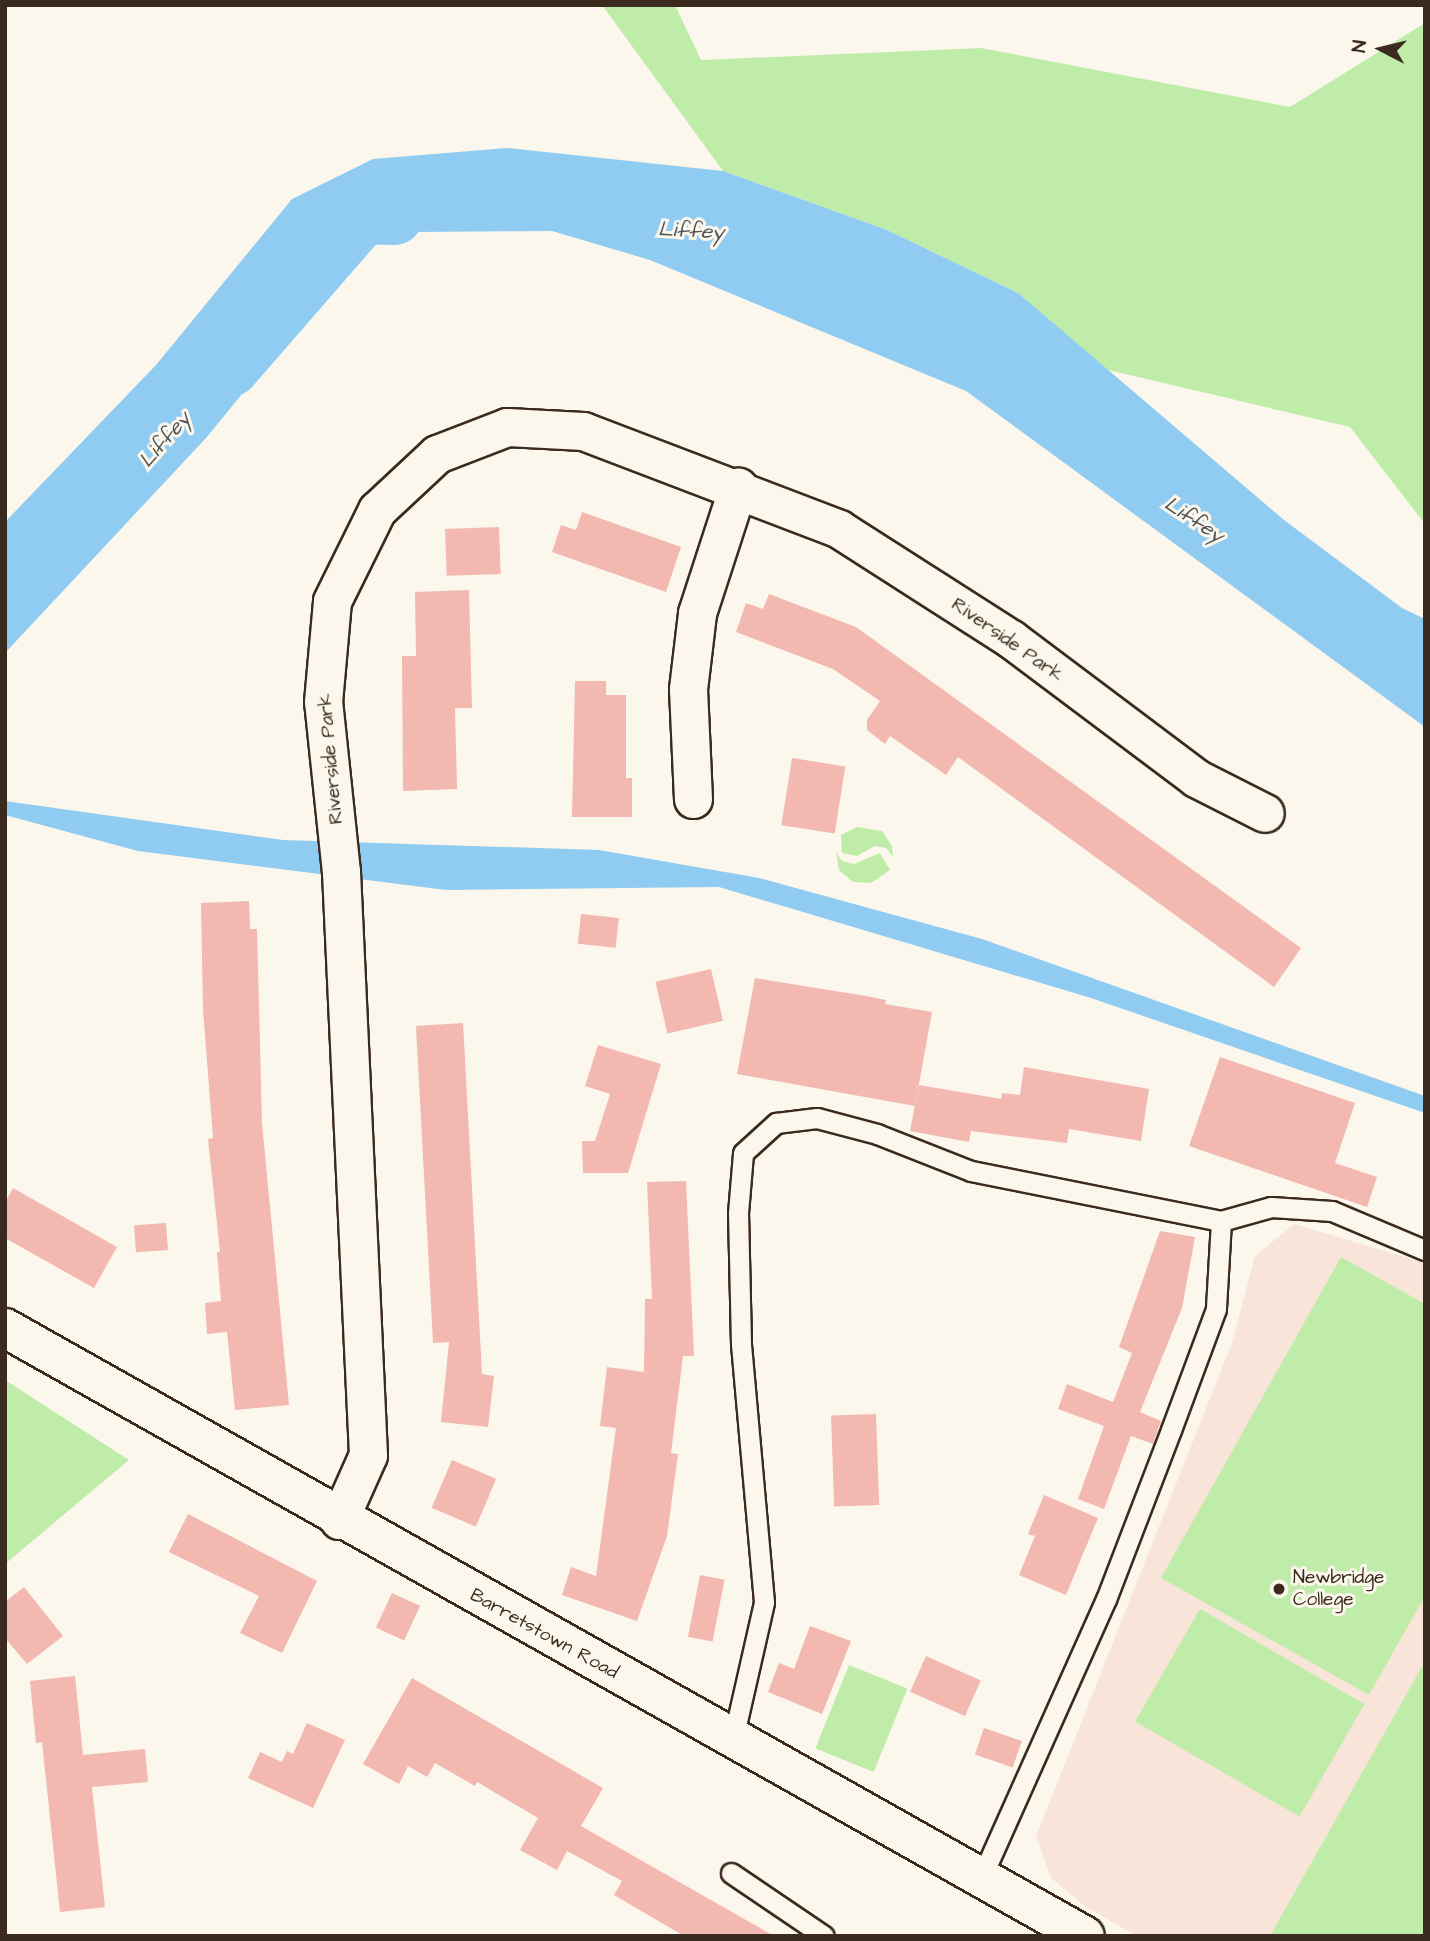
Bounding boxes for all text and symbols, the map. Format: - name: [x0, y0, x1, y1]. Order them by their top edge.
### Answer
- north arrow: [1346, 14, 1416, 84]
- text: N: [1346, 39, 1374, 54]
- water label: Liffey: [658, 217, 724, 245]
- water label: Liffey: [134, 407, 196, 473]
- water label: Liffey: [1160, 492, 1228, 548]
- street label: Riverside Park: [947, 593, 1067, 687]
- street label: Riverside Park: [314, 693, 348, 825]
- place label: Newbridge College: [1293, 1567, 1384, 1611]
- marker: Newbridge College: [1271, 1581, 1287, 1597]
- street label: Barretstown Road: [466, 1584, 622, 1684]

